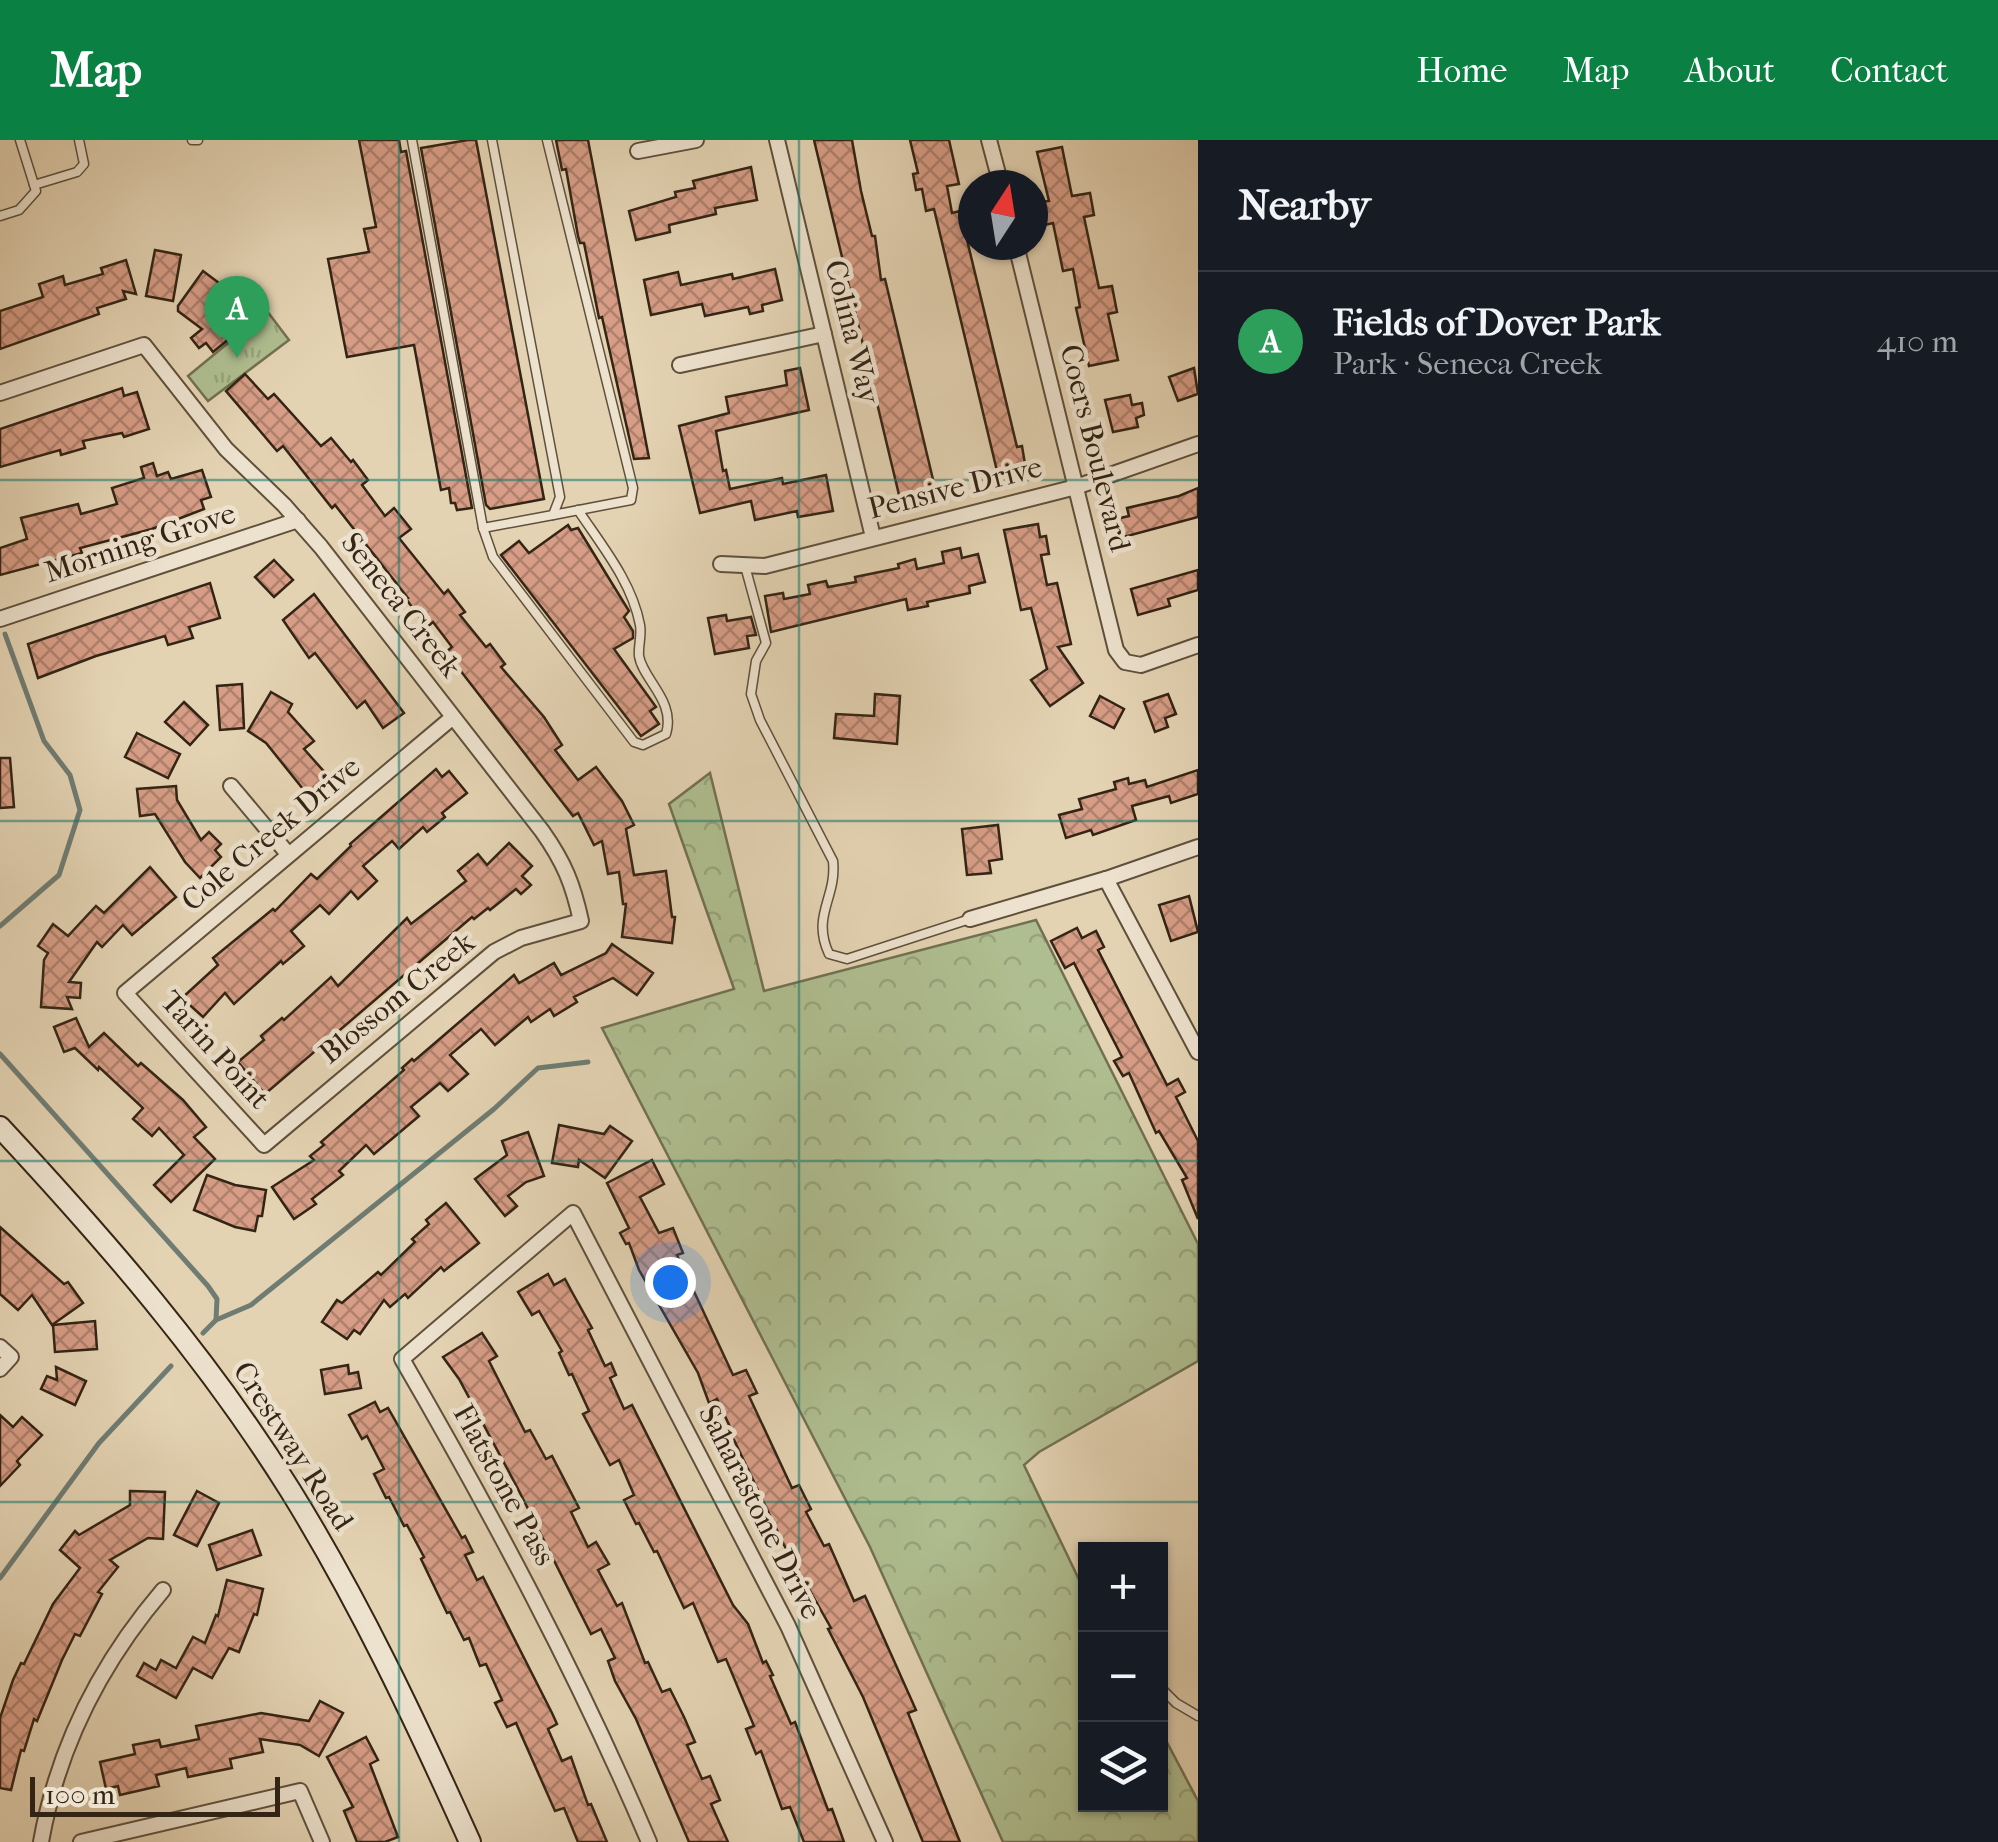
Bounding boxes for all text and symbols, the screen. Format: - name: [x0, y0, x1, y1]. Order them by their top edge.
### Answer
- text: Map: [50, 42, 142, 98]
- text: Home: [1416, 50, 1507, 91]
- text: Map: [1562, 50, 1630, 91]
- text: About: [1685, 50, 1775, 91]
- text: Contact: [1830, 50, 1948, 91]
- north arrow: [958, 170, 1048, 260]
- text: Nearby: [1238, 181, 1370, 230]
- street label: Colina Way: [817, 257, 887, 408]
- pin: A: [204, 276, 270, 358]
- text: Fields of Dover Park: [1333, 300, 1660, 345]
- text: A: [1260, 323, 1281, 360]
- text: 410 m: [1877, 323, 1958, 360]
- street label: Coers Boulevard: [1052, 341, 1138, 556]
- text: Park · Seneca Creek: [1333, 345, 1602, 382]
- street label: Pensive Drive: [864, 449, 1046, 527]
- street label: Morning Grove: [40, 496, 240, 590]
- street label: Seneca Creek: [334, 526, 469, 685]
- street label: Cole Creek Drive: [175, 749, 367, 919]
- street label: Blossom Creek: [313, 925, 482, 1071]
- street label: Tarin Point: [153, 984, 277, 1116]
- your location: [645, 1257, 696, 1308]
- street label: Crestway Road: [226, 1355, 361, 1537]
- street label: Flatstone Pass: [445, 1398, 563, 1572]
- street label: Saharastone Drive: [691, 1399, 829, 1625]
- map controls: [1078, 1542, 1168, 1812]
- button: +: [1078, 1542, 1168, 1632]
- button: −: [1078, 1632, 1168, 1722]
- button: layers: [1078, 1722, 1168, 1812]
- scale bar: [30, 1772, 280, 1816]
- text: 100 m: [45, 1778, 115, 1811]

